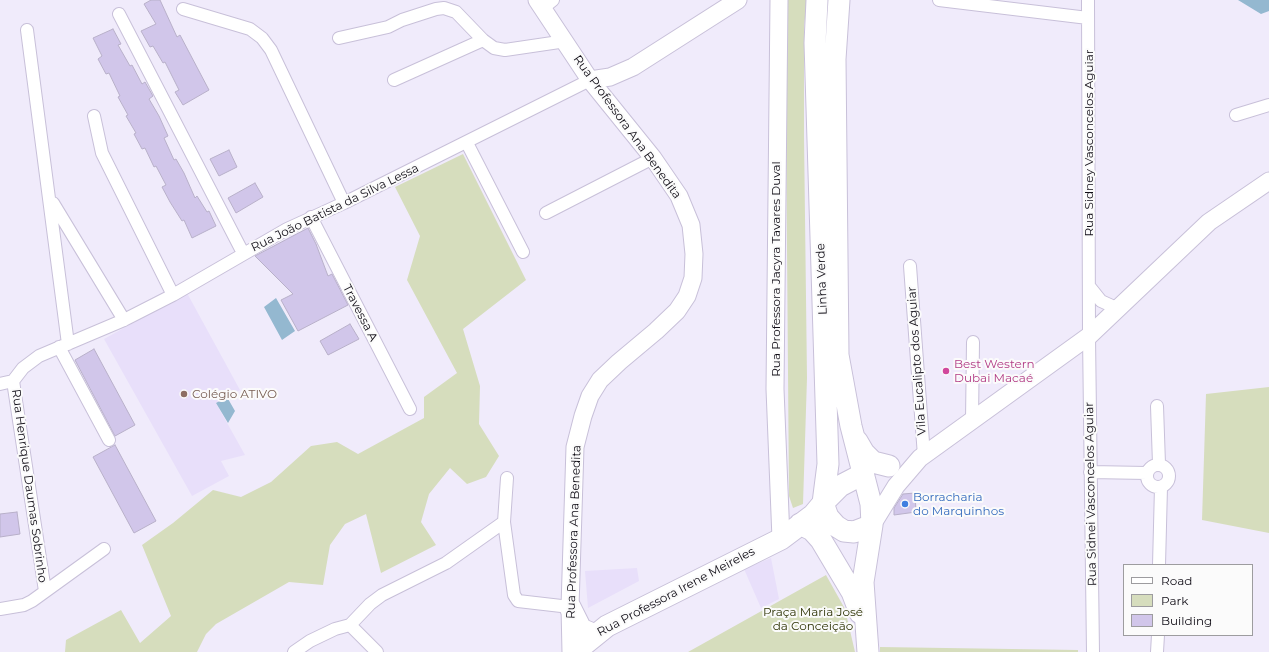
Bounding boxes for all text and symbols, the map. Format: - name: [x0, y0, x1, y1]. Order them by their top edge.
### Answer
- street label: Rua Sidney Vasconcelos Aguiar: [1082, 49, 1096, 237]
- street label: Rua Professora Ana Benedita: [570, 52, 684, 202]
- street label: Rua João Batista da Silva Lessa: [249, 161, 421, 255]
- street label: Rua Professora Jacyra Tavares Duval: [769, 161, 783, 377]
- street label: Linha Verde: [814, 243, 830, 315]
- street label: Travessa A: [339, 282, 381, 344]
- street label: Vila Eucalipto dos Aguiar: [905, 286, 929, 436]
- place label: Best Western Dubai Macaé: [954, 357, 1035, 385]
- marker: Best Western Dubai Macaé: [941, 366, 951, 376]
- place label: Colégio ATIVO: [192, 387, 277, 401]
- street label: Rua Henrique Daumas Sobrinho: [8, 388, 50, 584]
- marker: Colégio ATIVO: [179, 389, 189, 399]
- street label: Rua Sidnei Vasconcelos Aguiar: [1082, 402, 1100, 586]
- street label: Rua Professora Ana Benedita: [564, 445, 584, 619]
- place label: Borracharia do Marquinhos: [913, 490, 1004, 518]
- marker: Borracharia do Marquinhos: [900, 499, 910, 509]
- street label: Rua Professora Irene Meireles: [595, 544, 757, 640]
- legend: [1123, 564, 1253, 636]
- text: Road: [1161, 573, 1192, 588]
- text: Park: [1161, 593, 1188, 608]
- park label: Praça Maria José da Conceição: [763, 605, 863, 633]
- text: Building: [1161, 613, 1212, 628]

